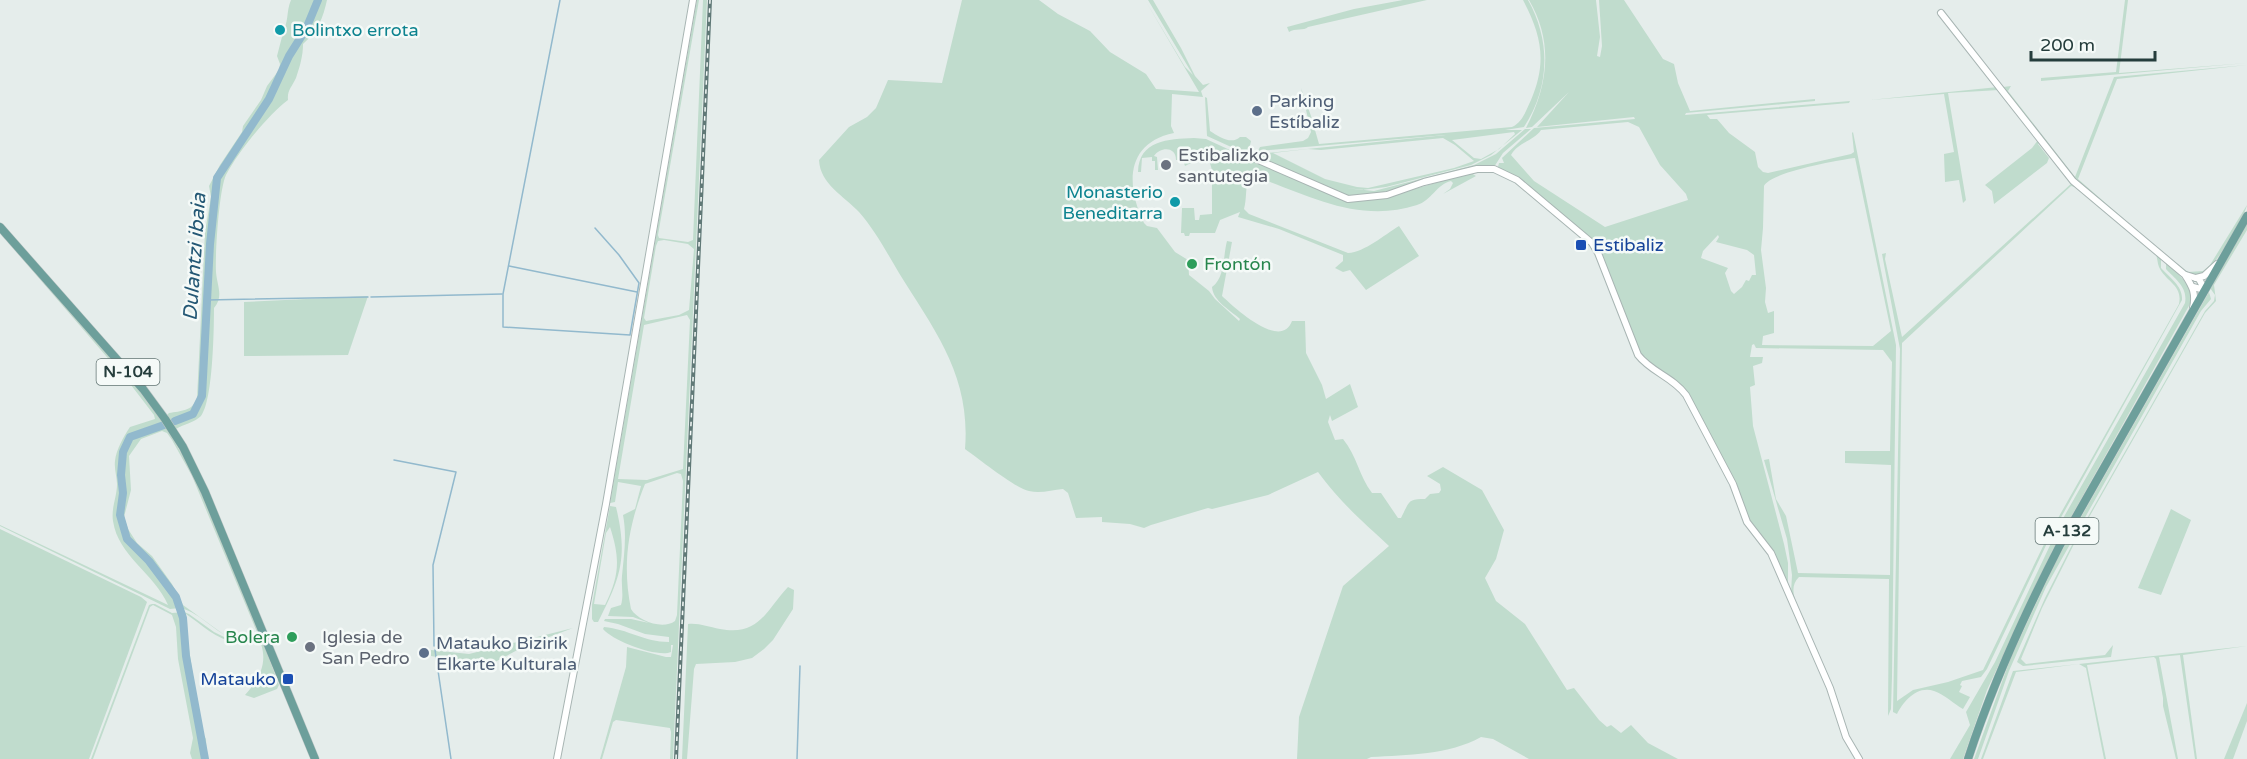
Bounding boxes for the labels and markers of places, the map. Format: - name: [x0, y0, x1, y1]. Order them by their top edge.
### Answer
- place label: Bolintxo errota: [292, 19, 419, 41]
- marker: Bolintxo errota: [273, 23, 287, 37]
- place label: Parking Estíbaliz: [1269, 90, 1340, 133]
- marker: Parking Estíbaliz: [1250, 104, 1264, 118]
- place label: Estibalizko santutegia: [1178, 144, 1269, 187]
- marker: Estibalizko santutegia: [1159, 158, 1173, 172]
- place label: Monasterio Beneditarra: [1063, 181, 1163, 224]
- marker: Monasterio Beneditarra: [1168, 195, 1182, 209]
- place label: Estibaliz: [1593, 234, 1664, 256]
- marker: Estibaliz: [1574, 238, 1588, 252]
- place label: Frontón: [1204, 253, 1271, 275]
- marker: Frontón: [1185, 257, 1199, 271]
- place label: Bolera: [225, 626, 280, 648]
- place label: Iglesia de San Pedro: [322, 626, 410, 669]
- marker: Bolera: [285, 630, 299, 644]
- place label: Matauko Bizirik Elkarte Kulturala: [436, 632, 577, 675]
- marker: Iglesia de San Pedro: [303, 640, 317, 654]
- marker: Matauko Bizirik Elkarte Kulturala: [417, 646, 431, 660]
- place label: Matauko: [200, 668, 276, 690]
- marker: Matauko: [281, 672, 295, 686]

